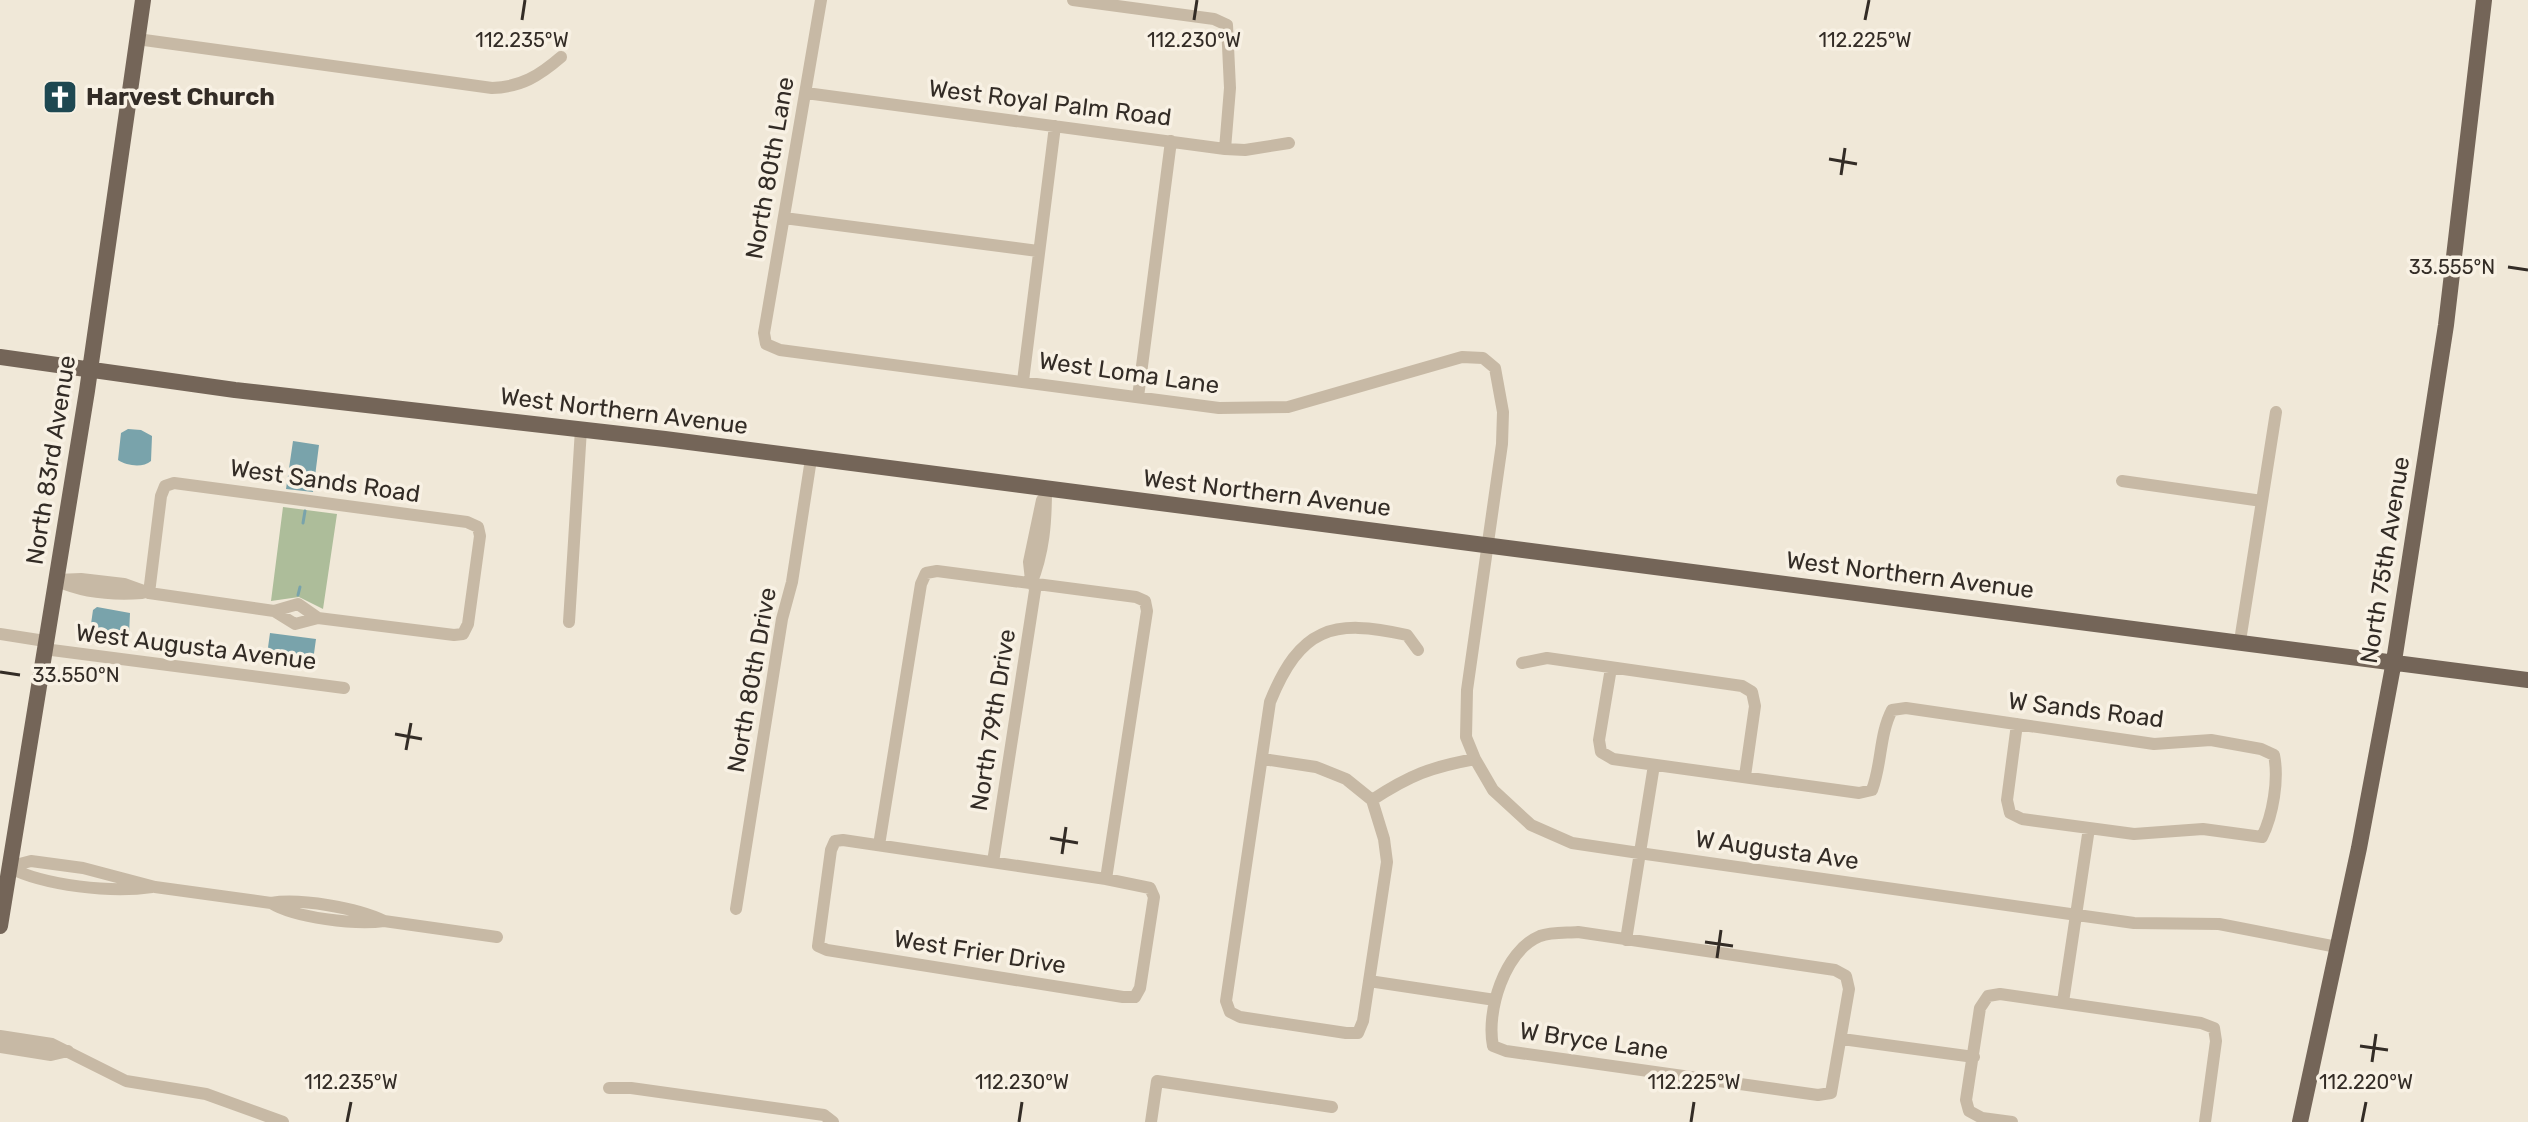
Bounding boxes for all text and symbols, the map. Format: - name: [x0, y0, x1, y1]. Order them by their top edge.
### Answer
- text: 112.235°W: [475, 28, 569, 52]
- text: 112.230°W: [1147, 28, 1241, 52]
- text: 112.225°W: [1818, 28, 1912, 52]
- street label: West Royal Palm Road: [927, 74, 1173, 132]
- street label: North 80th Lane: [740, 75, 800, 261]
- church icon: Harvest Church: [41, 78, 79, 116]
- place label: Harvest Church: [86, 83, 275, 111]
- text: 33.555°N: [2409, 255, 2495, 279]
- street label: West Loma Lane: [1037, 346, 1221, 400]
- street label: North 83rd Avenue: [21, 353, 81, 567]
- street label: West Northern Avenue: [498, 382, 750, 440]
- street label: West Sands Road: [228, 454, 422, 508]
- street label: North 75th Avenue: [2355, 454, 2415, 666]
- street label: West Northern Avenue: [1141, 464, 1393, 522]
- street label: West Northern Avenue: [1784, 546, 2036, 604]
- street label: North 80th Drive: [722, 585, 782, 775]
- street label: West Augusta Avenue: [74, 618, 318, 676]
- street label: North 79th Drive: [965, 627, 1021, 813]
- text: 33.550°N: [32, 663, 120, 687]
- street label: W Sands Road: [2007, 687, 2165, 733]
- street label: W Augusta Ave: [1693, 825, 1861, 875]
- street label: West Frier Drive: [892, 925, 1068, 979]
- street label: W Bryce Lane: [1518, 1017, 1670, 1065]
- text: 112.235°W: [304, 1070, 398, 1094]
- text: 112.230°W: [975, 1070, 1069, 1094]
- text: 112.225°W: [1647, 1070, 1741, 1094]
- text: 112.220°W: [2319, 1070, 2413, 1094]

